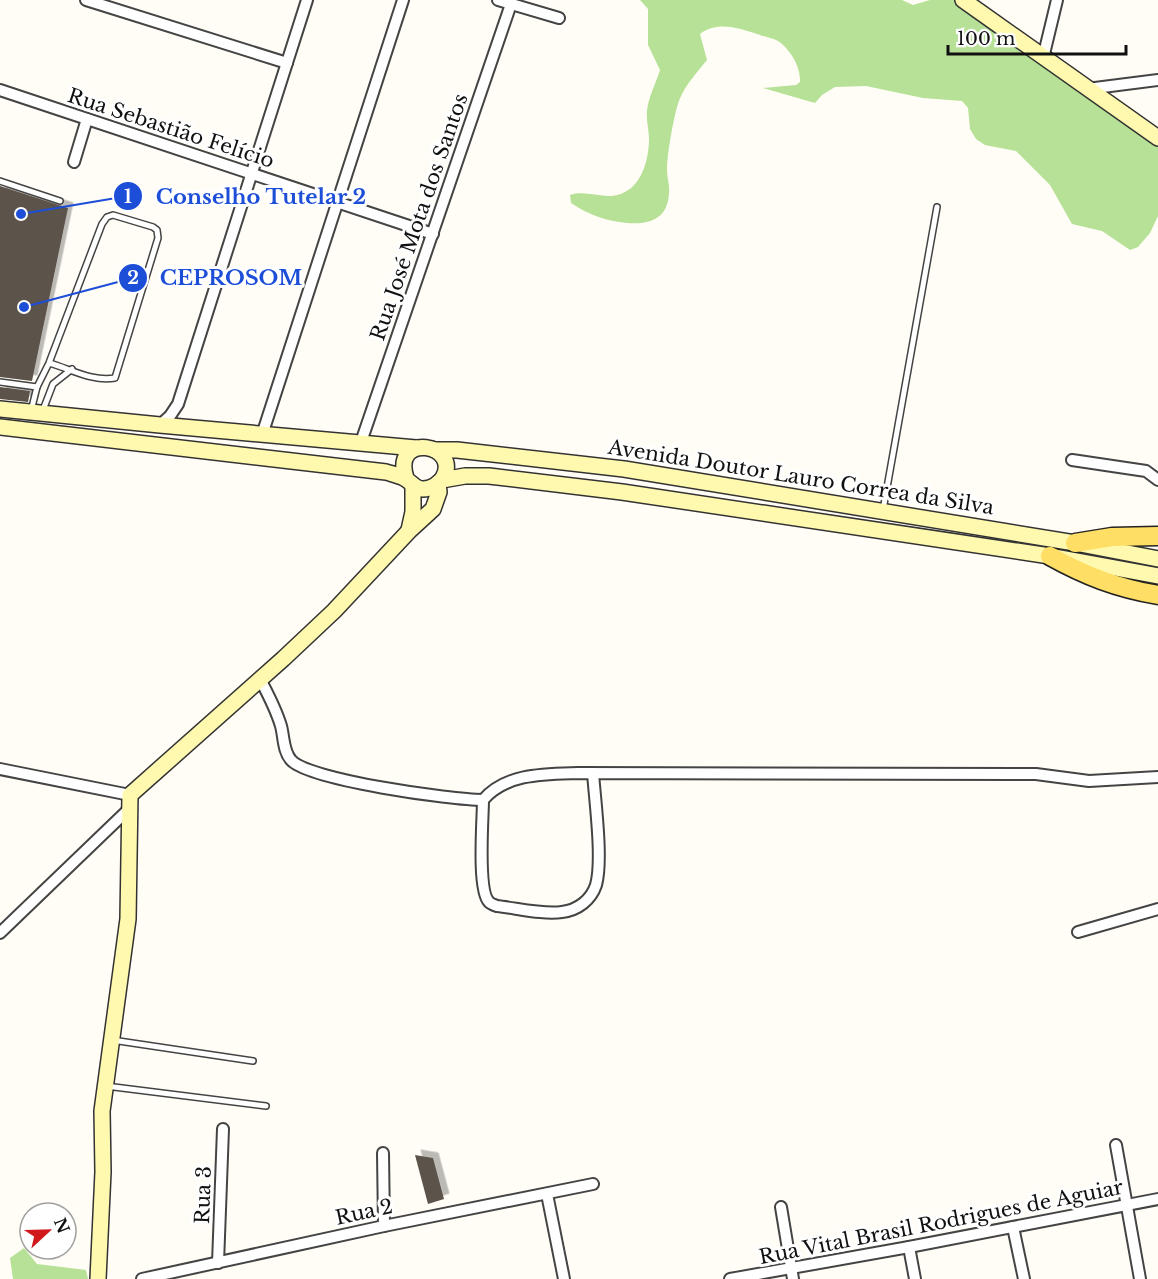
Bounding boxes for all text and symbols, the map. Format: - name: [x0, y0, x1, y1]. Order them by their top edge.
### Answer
- scale bar: [948, 18, 1126, 56]
- text: 100 m: [957, 28, 1015, 50]
- street label: Rua Sebastião Felício: [65, 83, 277, 173]
- street label: Rua José Mota dos Santos: [365, 90, 473, 344]
- callout: Conselho Tutelar 2: [113, 177, 378, 216]
- text: Conselho Tutelar 2: [156, 184, 366, 210]
- text: 1: [124, 186, 132, 208]
- callout: CEPROSOM: [118, 258, 314, 297]
- text: CEPROSOM: [160, 265, 302, 291]
- text: 2: [127, 267, 139, 289]
- street label: Avenida Doutor Lauro Correa da Silva: [605, 434, 997, 520]
- street label: Rua 3: [190, 1166, 216, 1224]
- street label: Rua Vital Brasil Rodrigues de Aguiar: [757, 1175, 1126, 1269]
- street label: Rua 2: [333, 1194, 395, 1230]
- north arrow: [18, 1201, 78, 1261]
- text: N: [50, 1215, 74, 1236]

